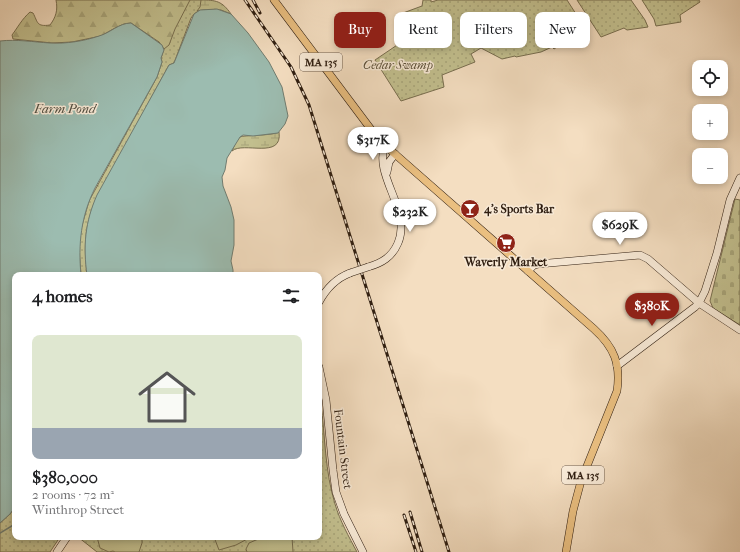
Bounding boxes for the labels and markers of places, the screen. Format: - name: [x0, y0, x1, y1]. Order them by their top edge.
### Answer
- pin: $317K: [345, 127, 401, 161]
- bar icon: 4’s Sports Bar: [459, 198, 481, 220]
- pin: $232K: [382, 199, 438, 233]
- place label: 4’s Sports Bar: [483, 202, 555, 217]
- pin: $629K: [592, 212, 648, 246]
- supermarket icon: Waverly Market: [495, 232, 517, 254]
- place label: Waverly Market: [464, 255, 548, 270]
- pin: $380K: [624, 293, 680, 327]

